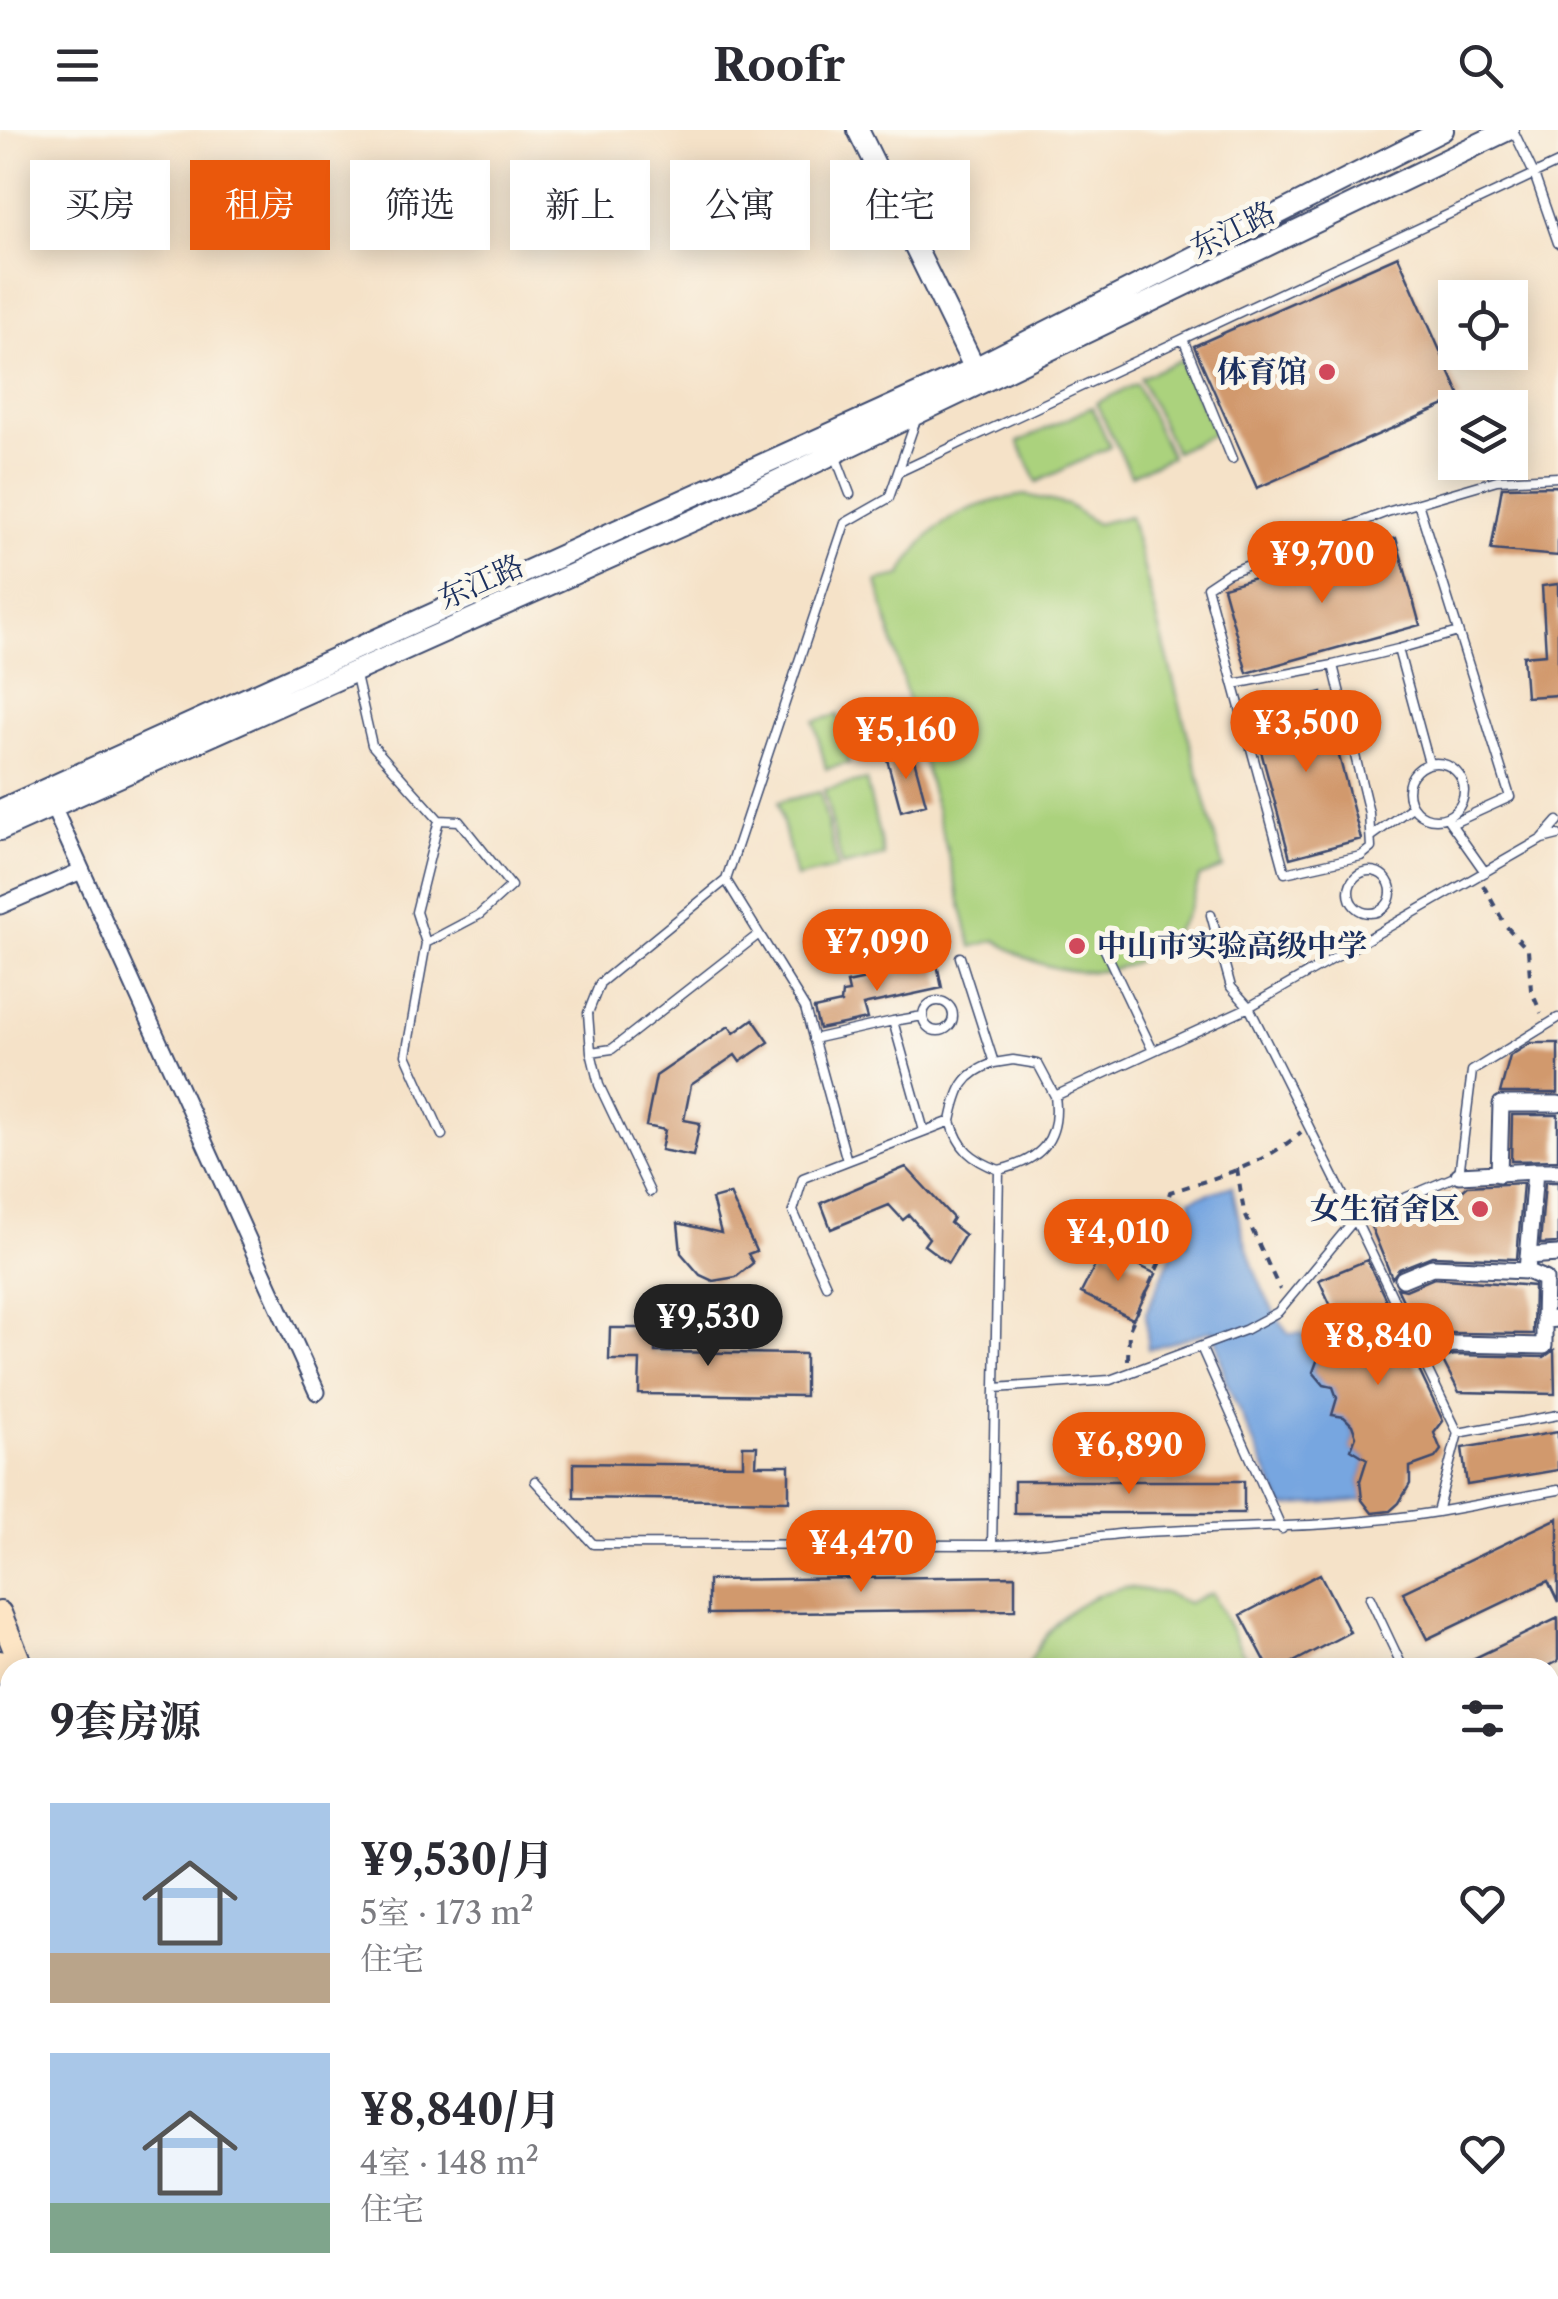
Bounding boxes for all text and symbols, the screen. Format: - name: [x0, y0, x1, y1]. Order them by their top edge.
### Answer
- text: Roofr: [713, 37, 845, 93]
- icon: menu: [50, 38, 105, 93]
- icon: search: [1453, 38, 1508, 93]
- chip: 买房: [30, 160, 170, 250]
- chip: 租房: [190, 160, 330, 250]
- chip: 筛选: [350, 160, 490, 250]
- chip: 新上: [510, 160, 650, 250]
- chip: 公寓: [670, 160, 810, 250]
- chip: 住宅: [830, 160, 970, 250]
- street label: 东江路: [1184, 193, 1281, 266]
- map controls: [1438, 280, 1528, 480]
- button: locate: [1438, 280, 1528, 370]
- place label: 体育馆: [1217, 353, 1307, 390]
- marker: 体育馆: [1316, 361, 1338, 383]
- button: layers: [1438, 390, 1528, 480]
- pin: ¥9,700: [1241, 521, 1403, 606]
- text: ¥9,700: [1269, 534, 1375, 573]
- street label: 东江路: [432, 546, 529, 617]
- pin: ¥3,500: [1225, 690, 1387, 775]
- pin: ¥5,160: [825, 697, 987, 782]
- text: ¥3,500: [1252, 703, 1360, 742]
- text: ¥5,160: [855, 710, 957, 749]
- pin: ¥7,090: [796, 909, 958, 994]
- text: ¥7,090: [824, 922, 930, 961]
- place label: 中山市实验高级中学: [1097, 927, 1367, 964]
- marker: 中山市实验高级中学: [1066, 935, 1088, 957]
- place label: 女生宿舍区: [1310, 1190, 1460, 1227]
- marker: 女生宿舍区: [1469, 1198, 1491, 1220]
- pin: ¥4,010: [1037, 1199, 1199, 1284]
- text: ¥4,010: [1066, 1212, 1170, 1251]
- pin: ¥9,530: [627, 1284, 789, 1369]
- text: ¥9,530: [656, 1297, 760, 1336]
- pin: ¥8,840: [1297, 1303, 1459, 1388]
- text: ¥8,840: [1323, 1316, 1433, 1355]
- pin: ¥6,890: [1048, 1412, 1210, 1497]
- text: ¥6,890: [1074, 1425, 1184, 1464]
- pin: ¥4,470: [780, 1510, 942, 1595]
- text: ¥4,470: [808, 1523, 914, 1562]
- icon: filters: [1455, 1691, 1510, 1746]
- text: 9套房源: [50, 1695, 201, 1747]
- text: ¥9,530/月: [360, 1834, 554, 1886]
- icon: home: [130, 1843, 250, 1963]
- icon: heart: [1455, 1876, 1510, 1931]
- text: 5室 · 173 m²: [360, 1893, 534, 1932]
- text: 住宅: [360, 1939, 424, 1978]
- text: ¥8,840/月: [360, 2084, 561, 2136]
- icon: home: [130, 2093, 250, 2213]
- icon: heart: [1455, 2126, 1510, 2181]
- text: 4室 · 148 m²: [360, 2143, 539, 2182]
- text: 住宅: [360, 2189, 424, 2228]

